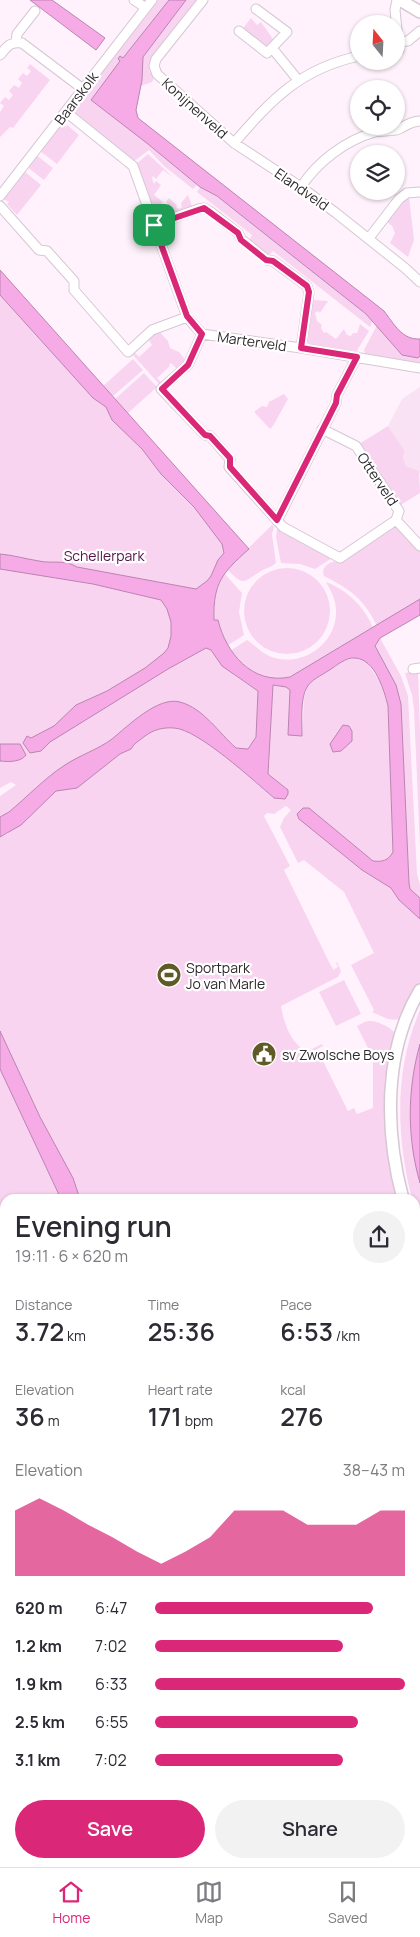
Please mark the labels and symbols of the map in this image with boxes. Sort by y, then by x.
north arrow [350,15,405,70]
street label: Baarskolk [50,67,103,128]
street label: Konijnenveld [158,73,232,143]
street label: Elandveld [271,163,333,215]
pin [133,204,175,246]
street label: Marterveld [216,327,288,355]
street label: Otterveld [353,449,403,509]
park label: Schellerpark [64,546,145,565]
place label: Sportpark Jo van Marle [186,958,265,993]
sports icon: Sportpark Jo van Marle [156,962,182,988]
public building icon: sv Zwolsche Boys [251,1041,277,1067]
place label: sv Zwolsche Boys [282,1045,394,1064]

